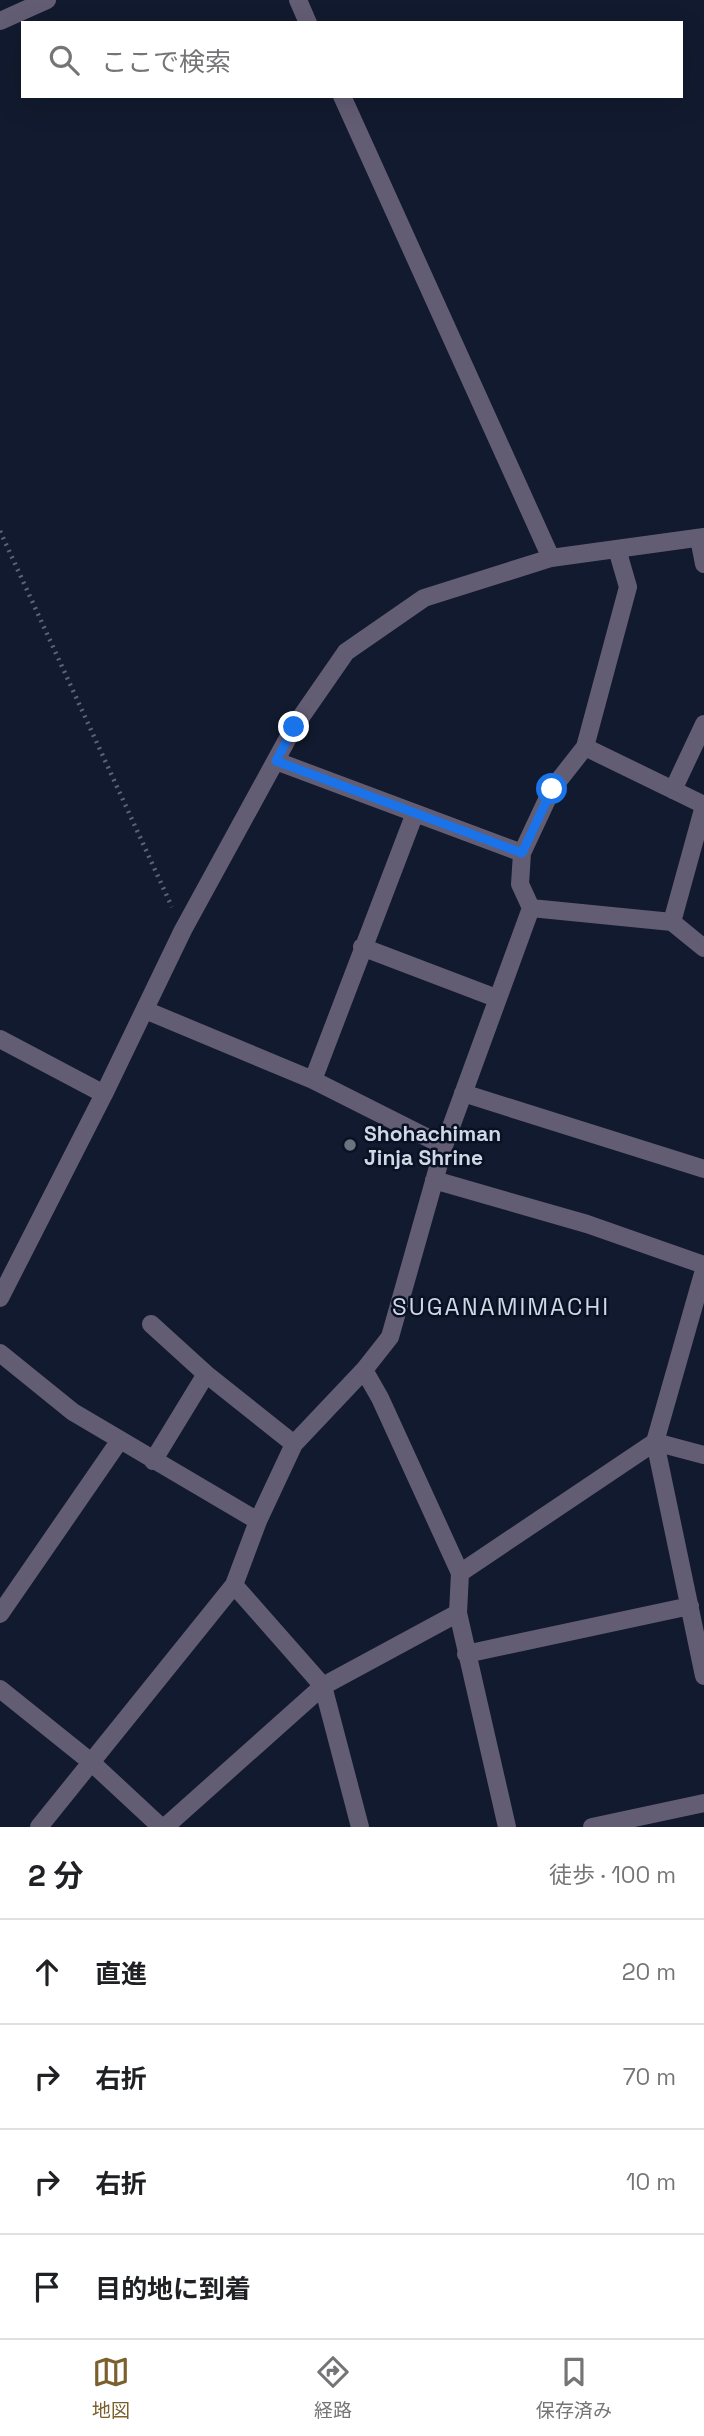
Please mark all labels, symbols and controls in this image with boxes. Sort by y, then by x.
search box [21,21,683,98]
icon: search [45,41,83,79]
text: ここで検索 [101,45,231,79]
route end [278,711,309,742]
route start [536,773,567,804]
place label: Shohachiman Jinja Shrine [364,1120,501,1171]
marker: Shohachiman Jinja Shrine [342,1137,358,1153]
district label: SUGANAMIMACHI [392,1291,610,1322]
text: 2 分 [28,1856,83,1895]
text: 徒歩 · 100 m [549,1860,676,1890]
icon: ahead [28,1953,66,1991]
text: 直進 [95,1957,147,1991]
text: 20 m [622,1957,676,1987]
icon: right [28,2058,66,2096]
text: 右折 [95,2062,147,2096]
text: 70 m [623,2062,676,2092]
icon: right [28,2163,66,2201]
text: 右折 [95,2167,147,2201]
text: 10 m [626,2167,676,2197]
icon: arrive [28,2268,66,2306]
text: 目的地に到着 [95,2272,251,2306]
tab: 地図 [92,2353,130,2423]
tab: 経路 [314,2353,352,2423]
tab: 保存済み [536,2353,612,2423]

